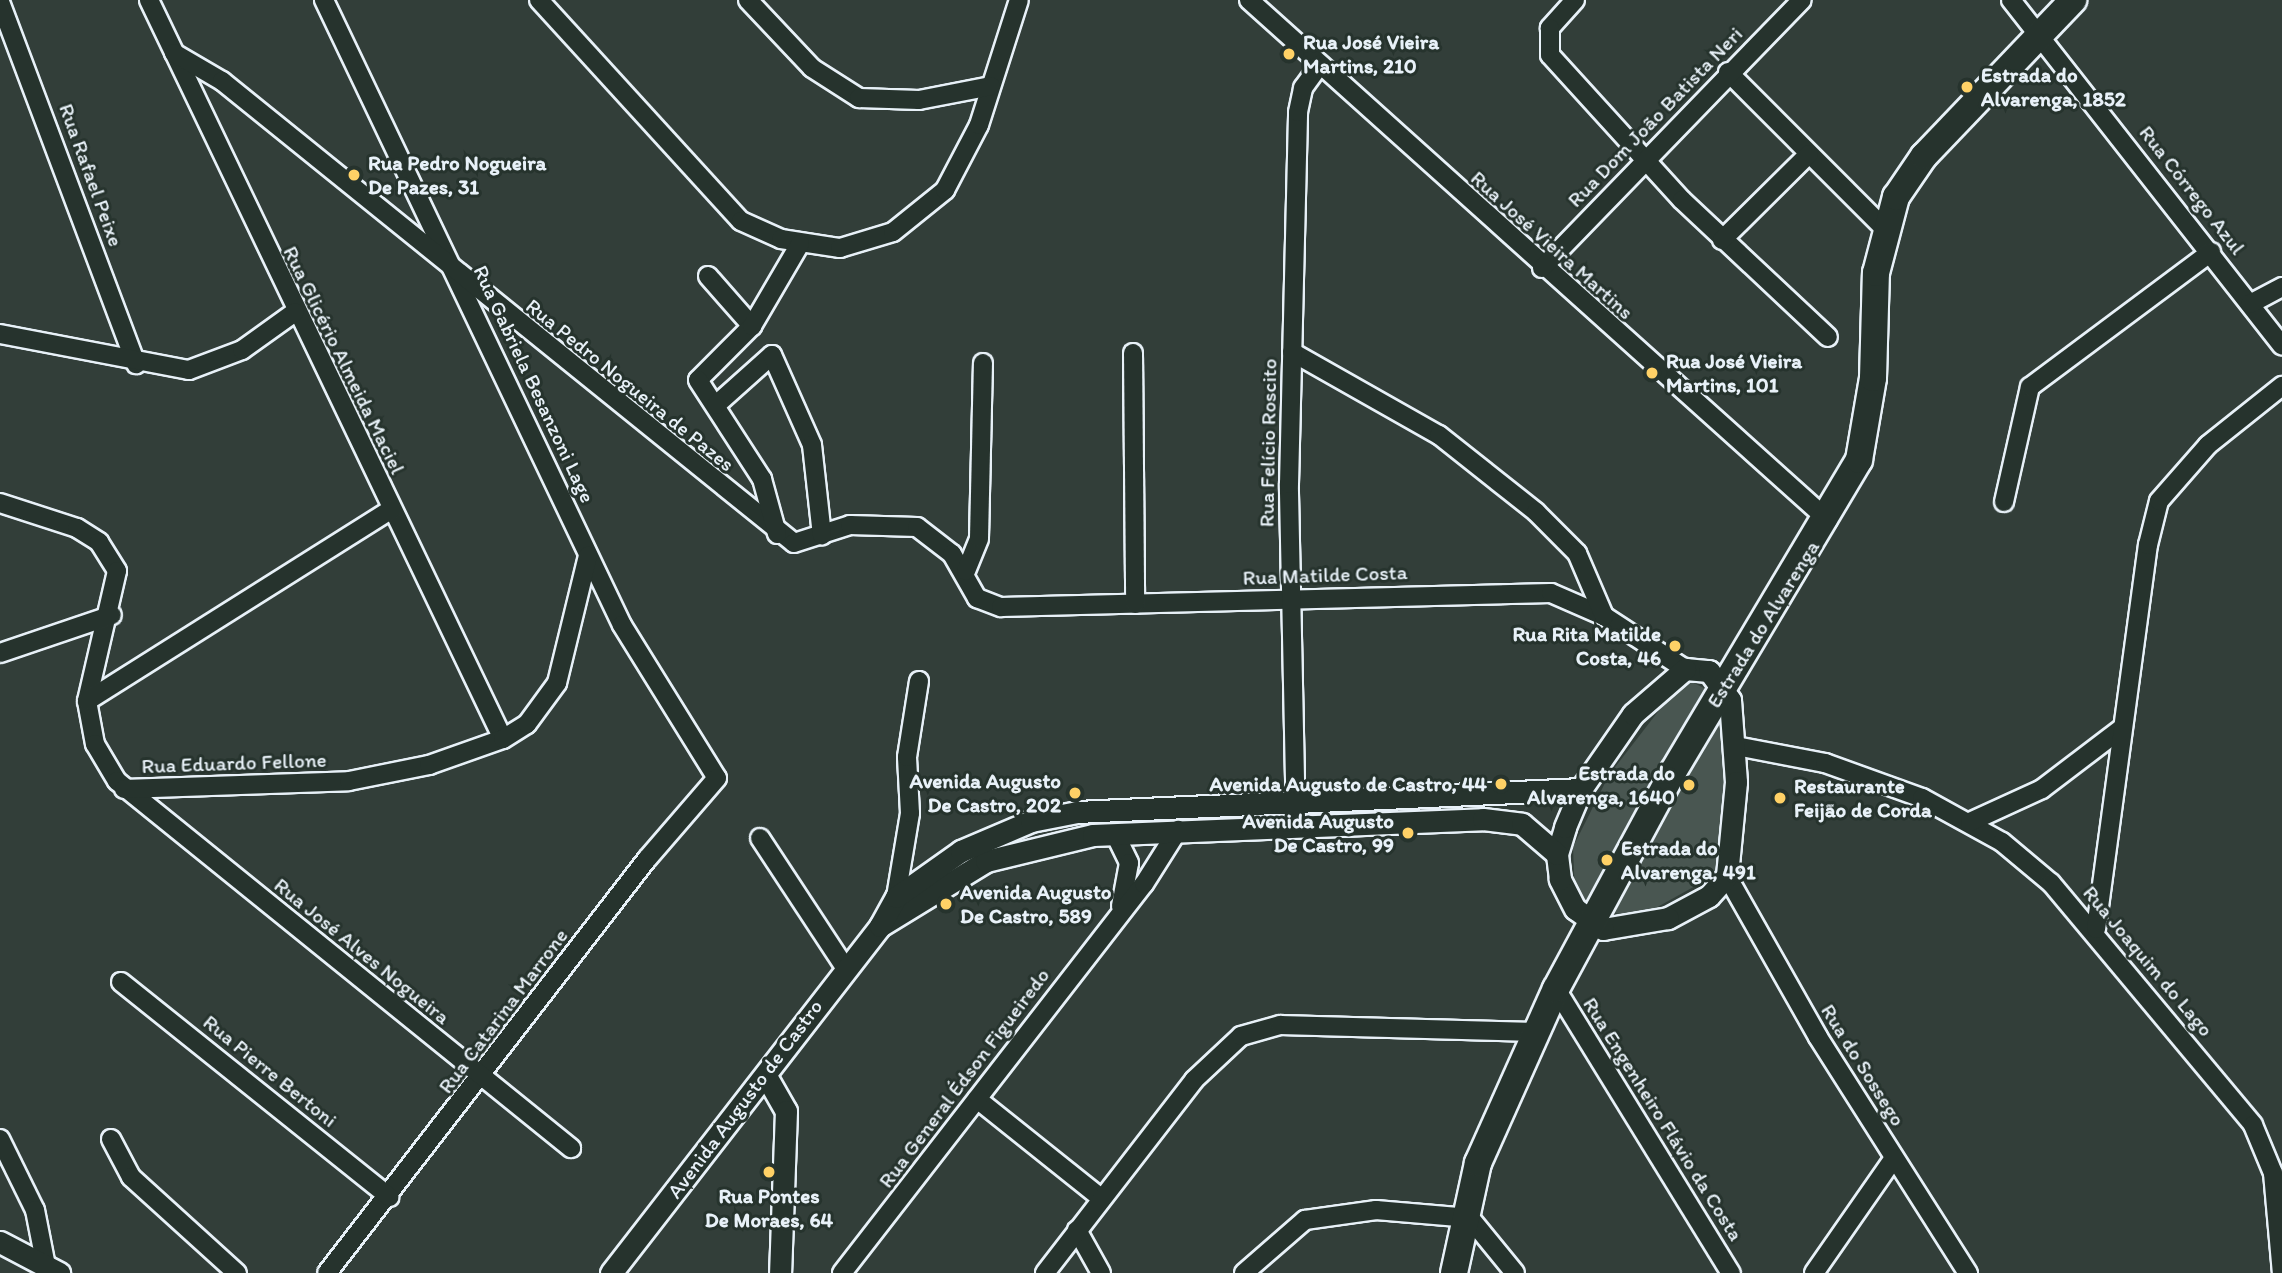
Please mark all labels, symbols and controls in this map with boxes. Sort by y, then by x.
street label: Rua Dom João Batista Neri [1562,21,1748,213]
place label: Rua José Vieira Martins, 210 [1303,29,1439,79]
marker: Rua José Vieira Martins, 210 [1281,46,1297,62]
place label: Estrada do Alvarenga, 1852 [1981,62,2126,112]
marker: Estrada do Alvarenga, 1852 [1959,79,1975,95]
street label: Rua Rafael Peixe [54,101,128,249]
street label: Rua Córrego Azul [2134,120,2250,260]
place label: Rua Pedro Nogueira De Pazes, 31 [368,150,545,200]
street label: Rua José Vieira Martins [1465,165,1639,325]
marker: Rua Pedro Nogueira De Pazes, 31 [346,167,362,183]
street label: Rua Glicério Almeida Maciel [278,242,410,478]
street label: Rua Gabriela Besanzoni Lage [468,261,600,507]
street label: Rua Pedro Nogueira de Pazes [521,294,739,476]
place label: Rua José Vieira Martins, 101 [1666,348,1802,398]
street label: Rua Felício Roscito [1254,359,1282,527]
marker: Rua José Vieira Martins, 101 [1644,365,1660,381]
street label: Estrada do Alvarenga [1701,535,1825,713]
street label: Rua Matilde Costa [1243,560,1407,590]
place label: Rua Rita Matilde Costa, 46 [1513,621,1661,671]
marker: Rua Rita Matilde Costa, 46 [1667,638,1683,654]
street label: Rua Eduardo Fellone [142,747,326,779]
place label: Estrada do Alvarenga, 1640 [1527,760,1675,810]
place label: Avenida Augusto De Castro, 202 [909,768,1061,818]
place label: Avenida Augusto de Castro, 44 [1209,771,1487,797]
place label: Restaurante Feijão de Corda [1794,773,1931,823]
marker: Avenida Augusto de Castro, 44 [1493,776,1509,792]
marker: Estrada do Alvarenga, 1640 [1681,777,1697,793]
marker: Avenida Augusto De Castro, 202 [1067,785,1083,801]
marker: Restaurante Feijão de Corda [1772,790,1788,806]
place label: Avenida Augusto De Castro, 99 [1242,808,1394,858]
marker: Avenida Augusto De Castro, 99 [1400,825,1416,841]
place label: Estrada do Alvarenga, 491 [1621,835,1756,885]
marker: Estrada do Alvarenga, 491 [1599,852,1615,868]
street label: Rua José Alves Nogueira [269,873,455,1029]
place label: Avenida Augusto De Castro, 589 [960,879,1112,929]
street label: Rua Joaquim do Lago [2077,880,2219,1042]
marker: Avenida Augusto De Castro, 589 [938,896,954,912]
street label: Rua Catarina Marrone [433,924,573,1098]
street label: Rua General Édson Figueiredo [873,963,1055,1193]
street label: Rua Engenheiro Flávio da Costa [1577,993,1749,1245]
street label: Avenida Augusto de Castro [662,994,828,1204]
street label: Rua do Sossego [1815,999,1911,1131]
street label: Rua Pierre Bertoni [198,1009,342,1133]
marker: Rua Pontes De Moraes, 64 [761,1164,777,1180]
place label: Rua Pontes De Moraes, 64 [705,1183,833,1233]

